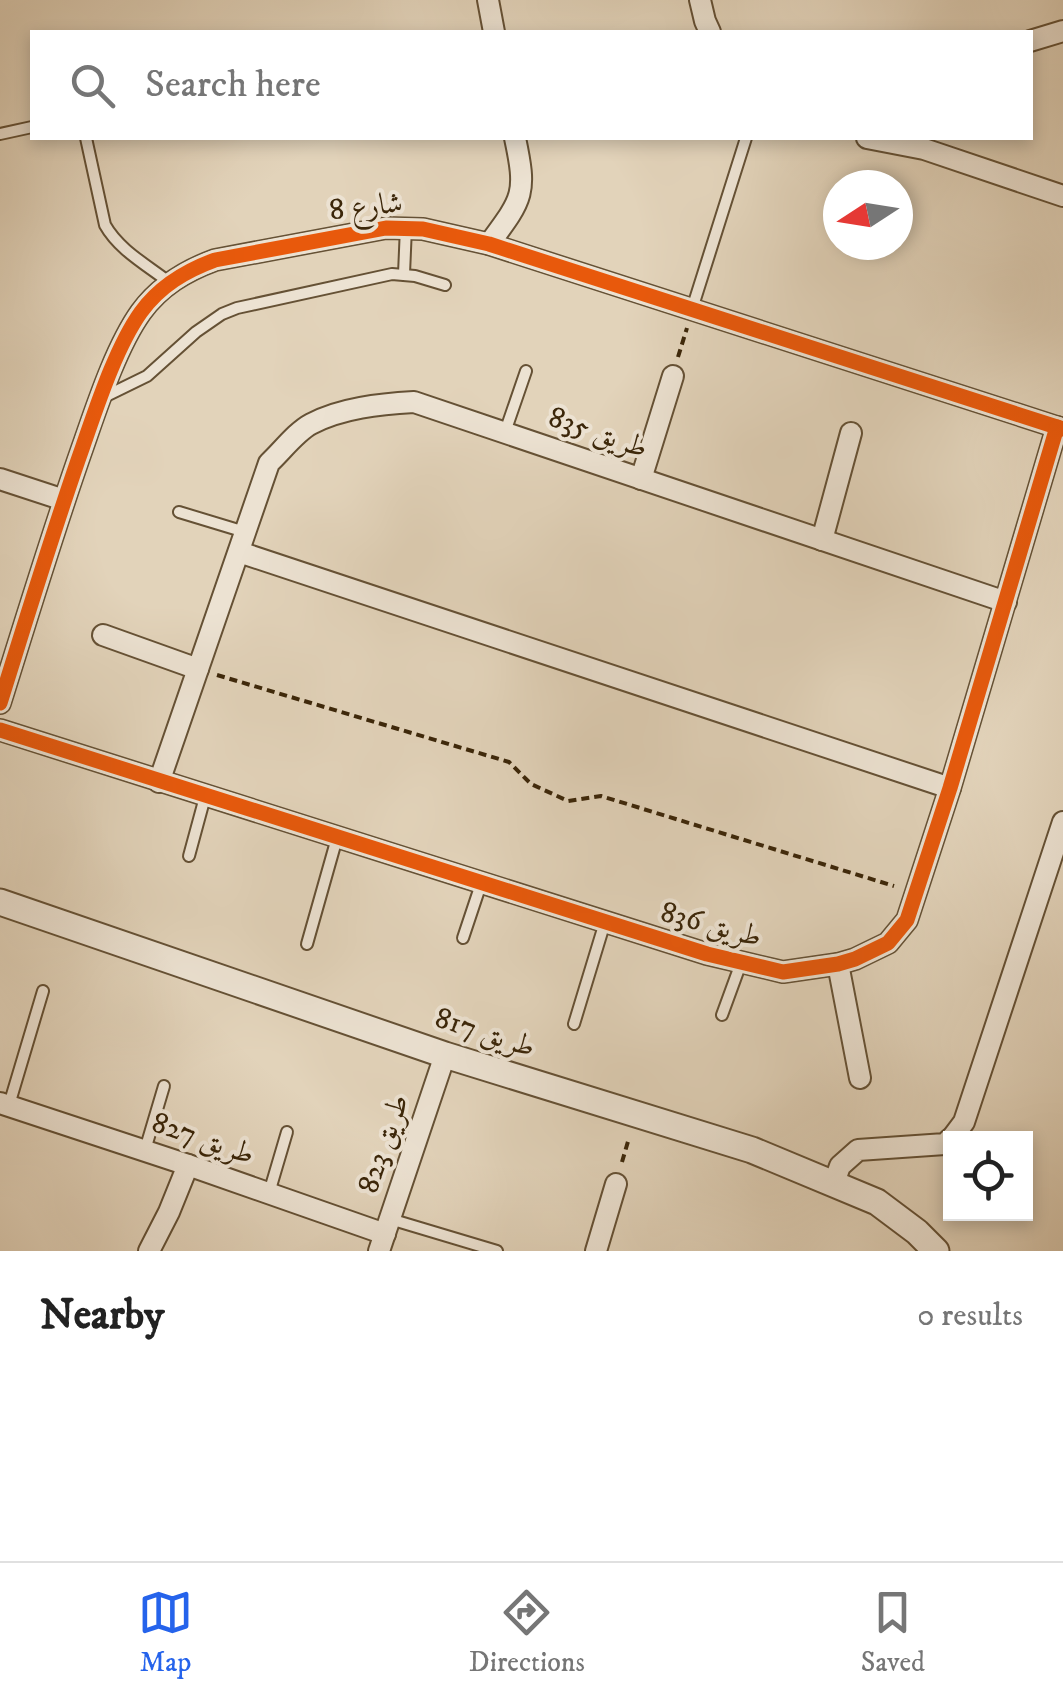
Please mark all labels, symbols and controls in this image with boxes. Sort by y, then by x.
search box [30,30,1033,140]
icon: search [65,58,120,113]
text: Search here [145,61,321,109]
north arrow [823,170,913,260]
street label: شارع 8 [328,185,405,234]
street label: طريق 835 [544,399,652,467]
street label: طريق 836 [656,894,766,956]
street label: طريق 817 [430,999,540,1067]
street label: طريق 823 [350,1090,418,1198]
street label: طريق 827 [147,1104,259,1174]
map controls [943,1131,1033,1221]
button: locate [943,1131,1033,1221]
text: Nearby [40,1290,164,1342]
text: 0 results [917,1296,1023,1336]
tab: Map [138,1585,193,1680]
tab: Directions [469,1585,585,1680]
tab: Saved [861,1585,925,1680]

